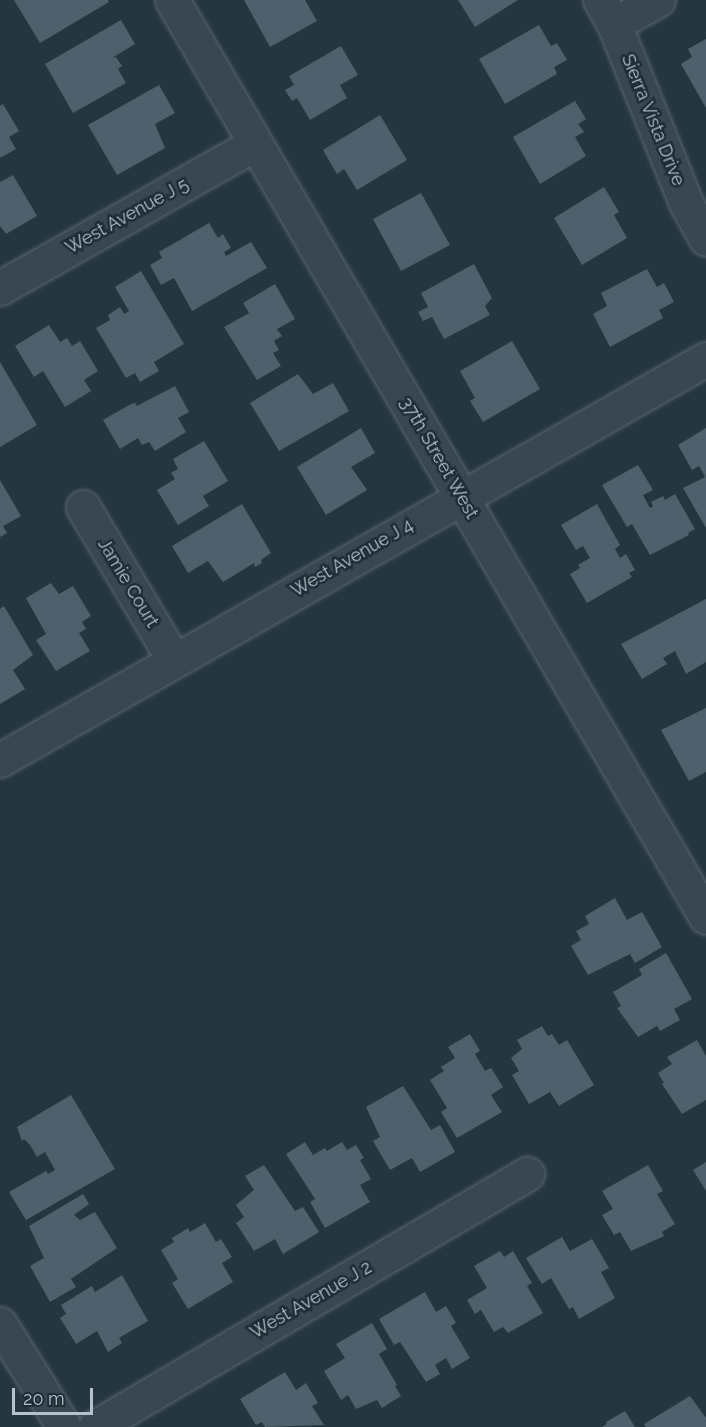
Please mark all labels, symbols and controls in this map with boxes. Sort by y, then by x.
street label: Sierra Vista Drive [617,51,689,189]
street label: West Avenue J 5 [61,173,193,259]
street label: 37th Street West [395,393,483,523]
street label: West Avenue J 4 [287,514,417,602]
street label: Jamie Court [93,535,163,631]
street label: West Avenue J 2 [246,1256,376,1344]
scale bar [15,1376,96,1414]
text: 20 m [23,1388,65,1409]

